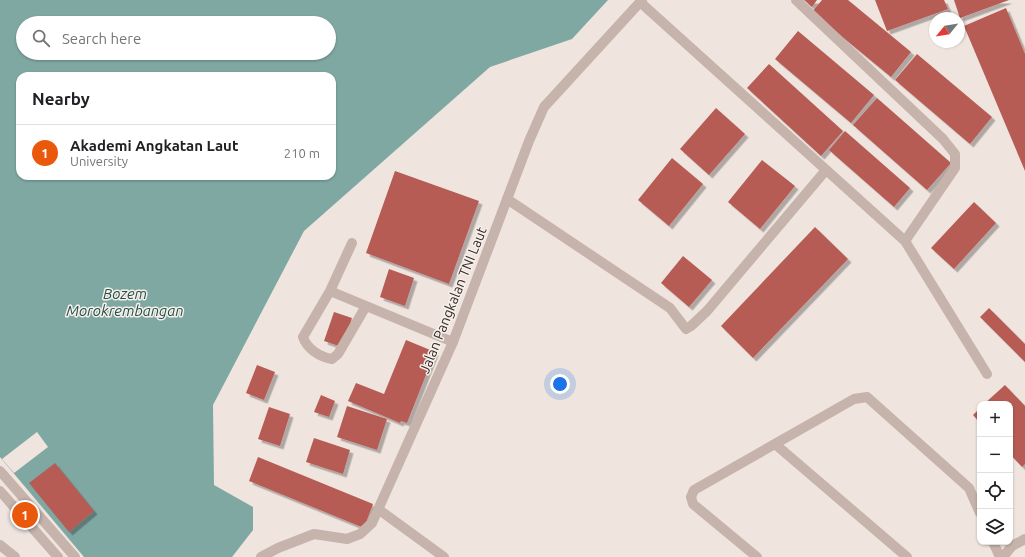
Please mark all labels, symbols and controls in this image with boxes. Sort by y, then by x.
north arrow [929,12,965,48]
search box [16,16,336,60]
icon: search [30,27,52,49]
text: Search here [62,30,141,47]
text: Nearby [32,89,90,108]
text: Akademi Angkatan Laut [70,137,238,154]
text: 1 [41,146,49,160]
text: 210 m [284,146,320,160]
text: University [70,154,128,168]
street label: Jalan Pangkalan TNI Laut [416,224,490,376]
water label: Bozem Morokrembangan [66,285,184,319]
your location [550,374,570,394]
map controls [977,401,1013,545]
button: + [977,401,1013,437]
button: − [977,437,1013,473]
button: locate [977,473,1013,509]
pin: 1 [12,500,38,530]
button: layers [977,509,1013,545]

